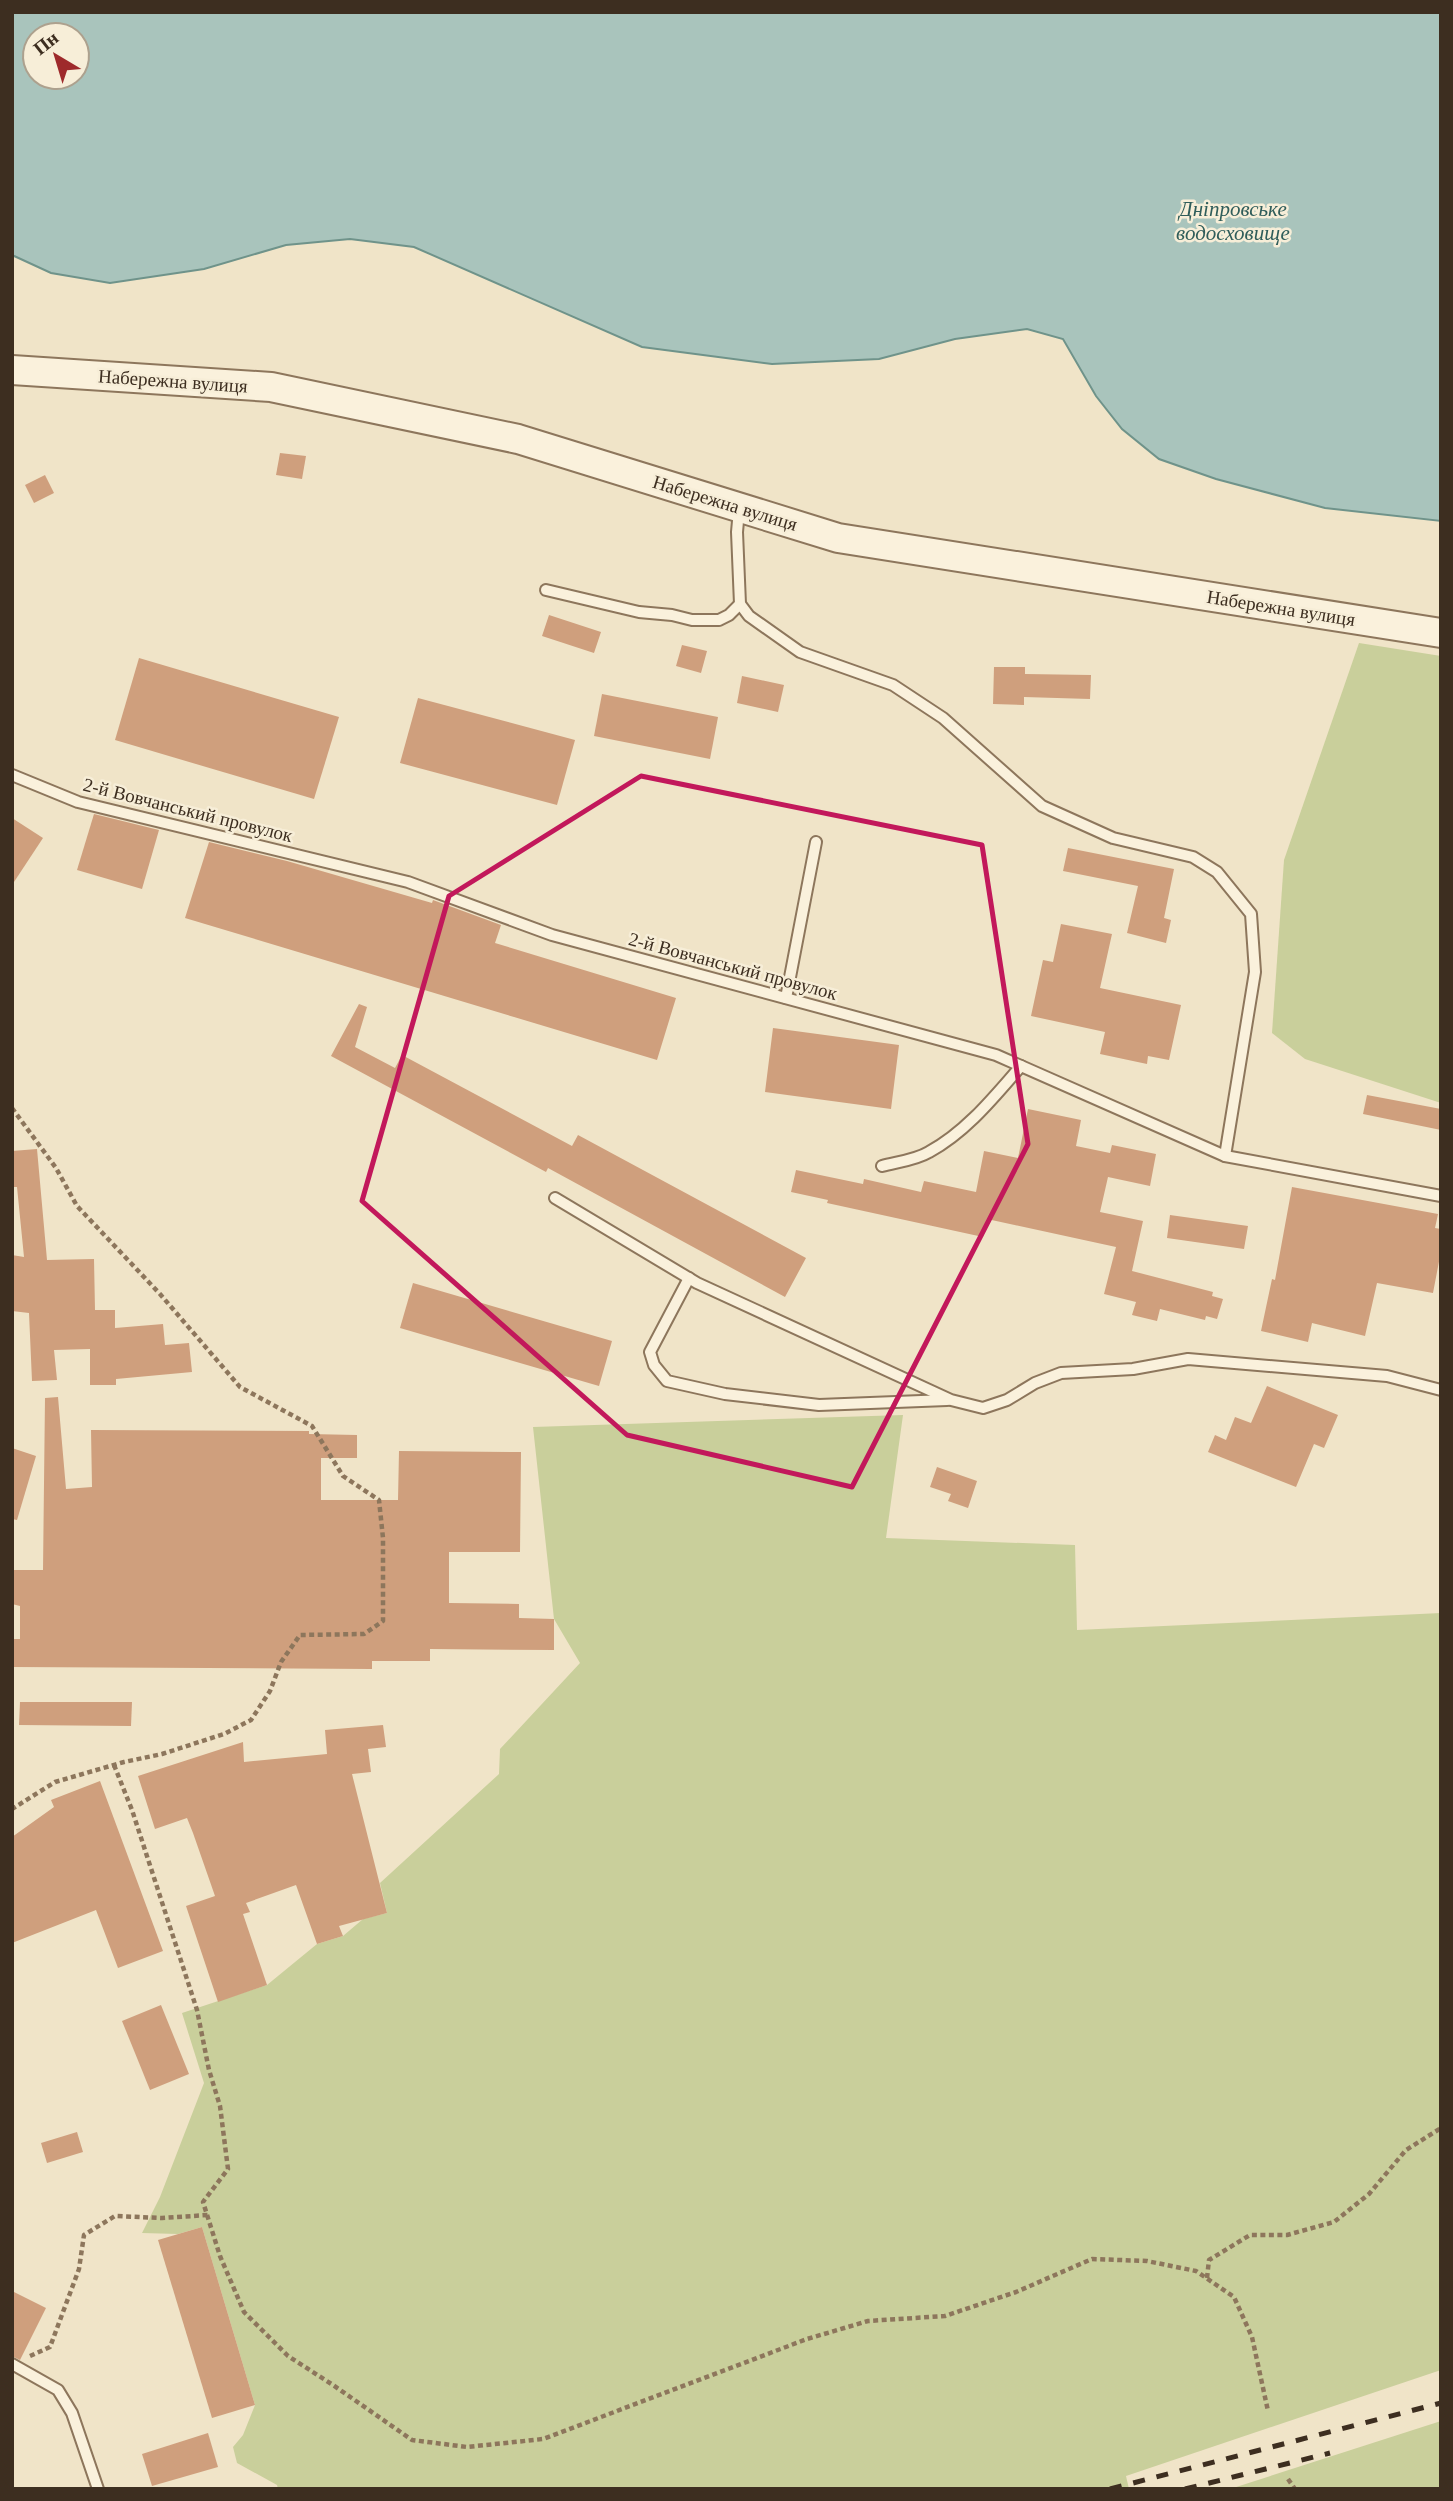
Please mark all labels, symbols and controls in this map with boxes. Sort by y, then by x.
north arrow [21,21,91,91]
text: Пн [29,27,62,59]
water label: Дніпровське водосховище [1176,197,1290,245]
street label: Набережна вулиця [97,365,249,397]
street label: Набережна вулиця [650,471,800,535]
street label: Набережна вулиця [1205,586,1357,630]
street label: 2-й Вовчанський провулок [81,774,296,846]
street label: 2-й Вовчанський провулок [626,928,840,1004]

